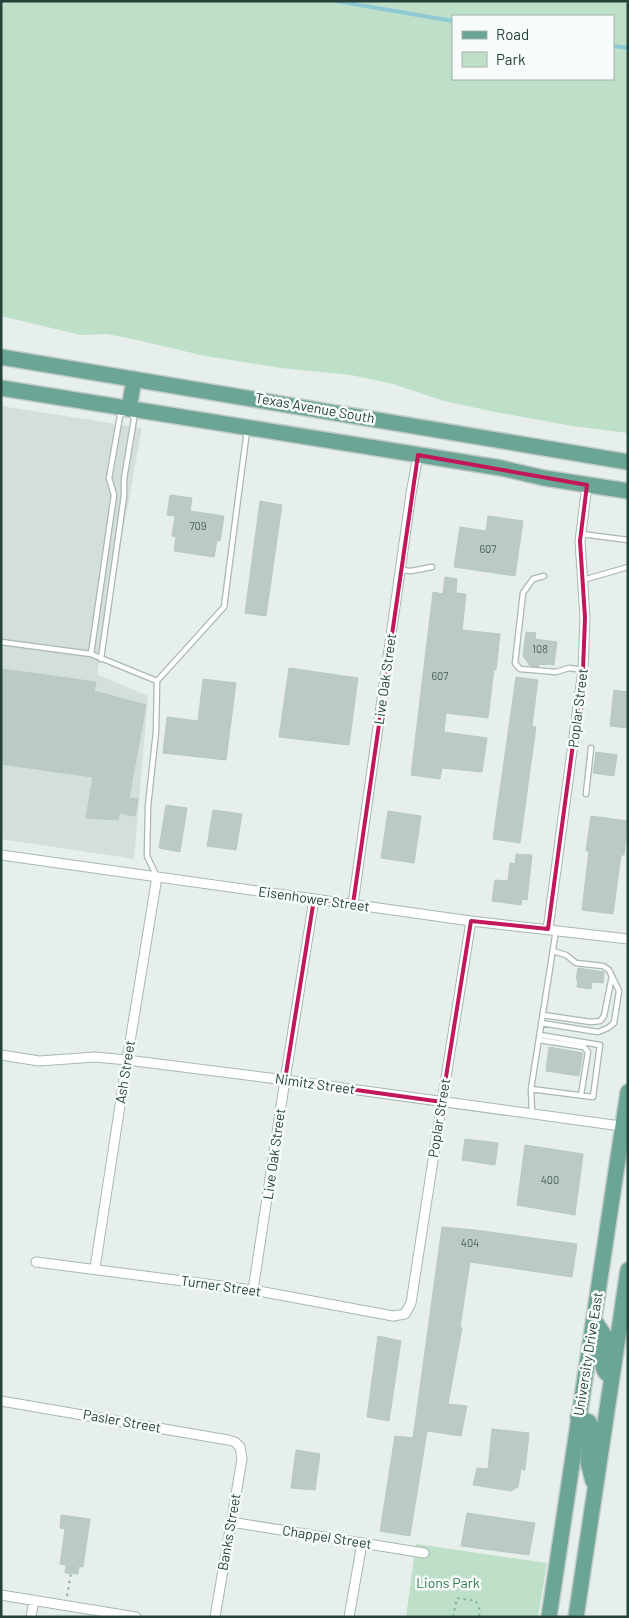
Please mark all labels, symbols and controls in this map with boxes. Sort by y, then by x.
legend [452,15,614,80]
text: Road [496,25,529,43]
text: Park [496,50,526,68]
street label: Texas Avenue South [254,389,376,426]
house number: 709 [189,519,207,532]
house number: 607 [479,542,497,555]
street label: Live Oak Street [370,632,399,726]
house number: 108 [532,642,548,655]
street label: Poplar Street [564,667,591,749]
house number: 607 [431,669,449,682]
street label: Eisenhower Street [257,882,371,915]
street label: Ash Street [111,1039,138,1105]
street label: Nimitz Street [274,1069,356,1098]
street label: Poplar Street [424,1077,453,1159]
street label: Live Oak Street [259,1107,288,1201]
house number: 400 [541,1173,559,1186]
house number: 404 [461,1236,479,1249]
street label: Turner Street [180,1271,262,1300]
street label: University Drive East [569,1291,606,1417]
street label: Pasler Street [82,1405,162,1436]
street label: Banks Street [213,1492,244,1572]
street label: Chappel Street [281,1521,373,1552]
park label: Lions Park [416,1574,480,1591]

